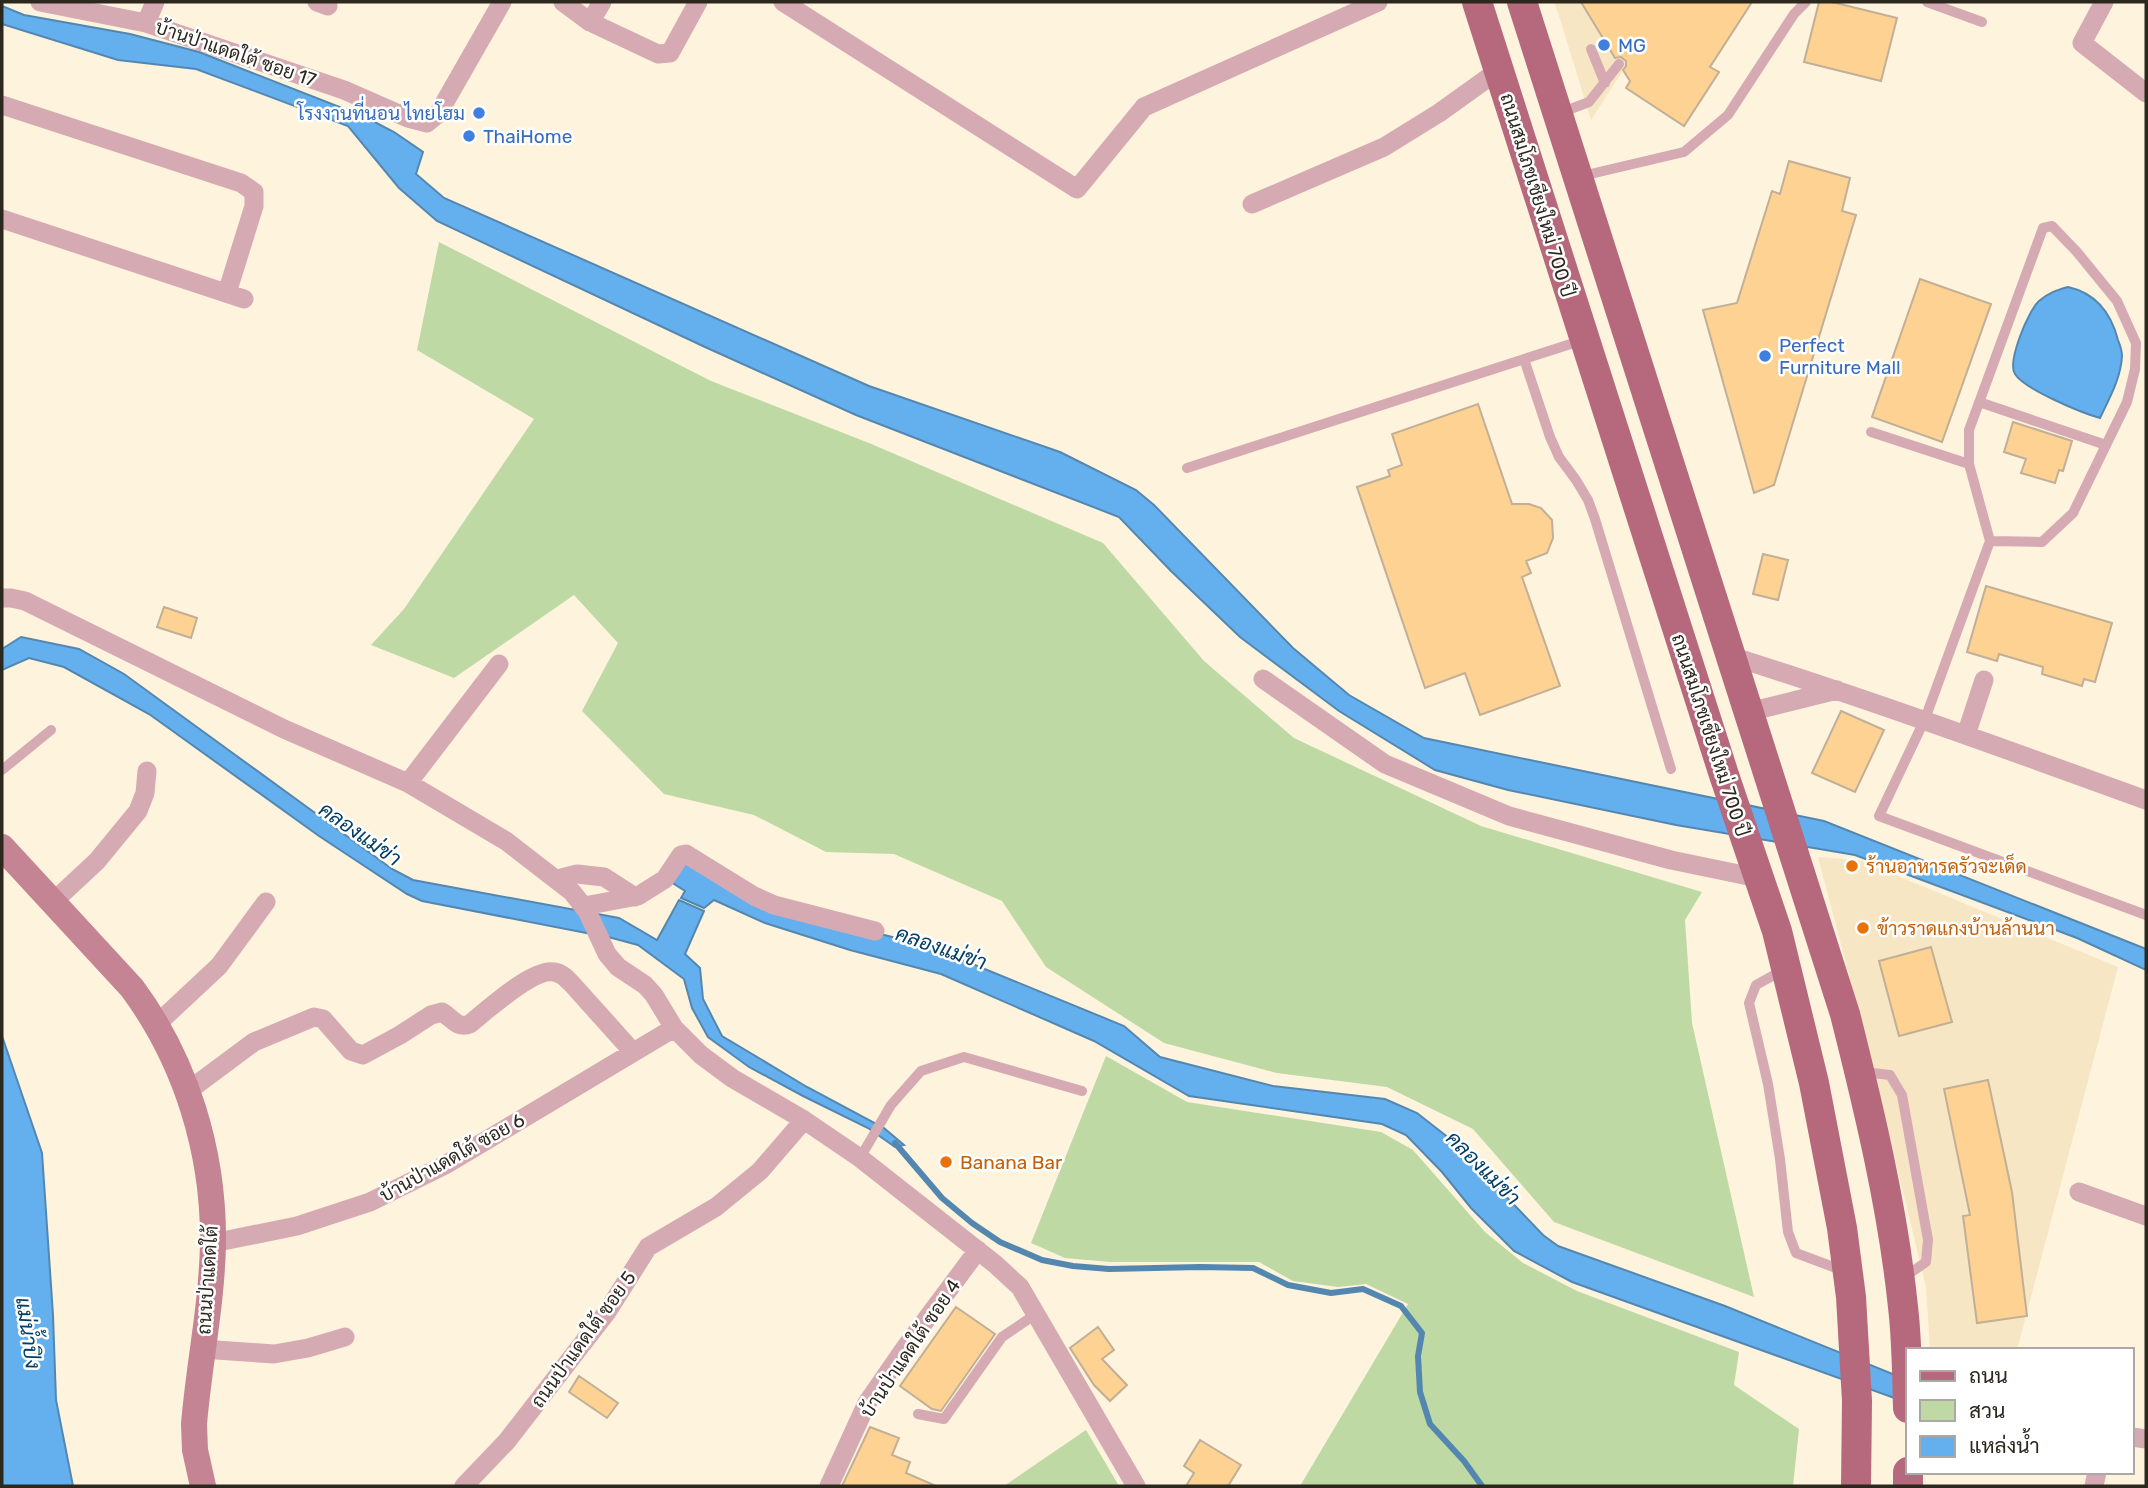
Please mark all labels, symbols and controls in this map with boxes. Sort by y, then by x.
street label: บ้านป่าแดดใต้ ซอย 17 [152,14,320,92]
place label: MG [1618,34,1646,57]
marker: MG [1596,37,1612,53]
street label: ถนนสมโภชเชียงใหม่ 700 ปี [1496,90,1580,300]
place label: โรงงานที่นอน ไทยโฮม [296,96,465,125]
marker: โรงงานที่นอน ไทยโฮม [471,105,487,121]
place label: ThaiHome [483,125,572,148]
marker: ThaiHome [461,128,477,144]
place label: Perfect Furniture Mall [1779,334,1901,379]
marker: Perfect Furniture Mall [1757,348,1773,364]
street label: ถนนสมโภชเชียงใหม่ 700 ปี [1667,631,1755,839]
water label: คลองแม่ข่า [314,796,406,871]
place label: ร้านอาหารครัวจะเด็ด [1866,853,2027,878]
marker: ร้านอาหารครัวจะเด็ด [1844,858,1860,874]
place label: ข้าวราดแกงบ้านล้านนา [1877,917,2055,940]
water label: คลองแม่ข่า [892,920,990,975]
marker: ข้าวราดแกงบ้านล้านนา [1855,920,1871,936]
street label: บ้านป่าแดดใต้ ซอย 6 [375,1107,529,1207]
water label: คลองแม่ข่า [1441,1125,1526,1210]
place label: Banana Bar [960,1151,1063,1174]
marker: Banana Bar [938,1154,954,1170]
street label: ถนนป่าแดดใต้ [191,1224,223,1335]
street label: ถนนป่าแดดใต้ ซอย 5 [525,1266,641,1412]
street label: บ้านป่าแดดใต้ ซอย 4 [855,1274,965,1422]
water label: แม่น้ำปิง [11,1295,51,1370]
legend [1906,1348,2134,1474]
text: ถนน [1969,1363,2008,1388]
text: สวน [1969,1398,2005,1423]
text: แหล่งน้ำ [1969,1428,2040,1458]

